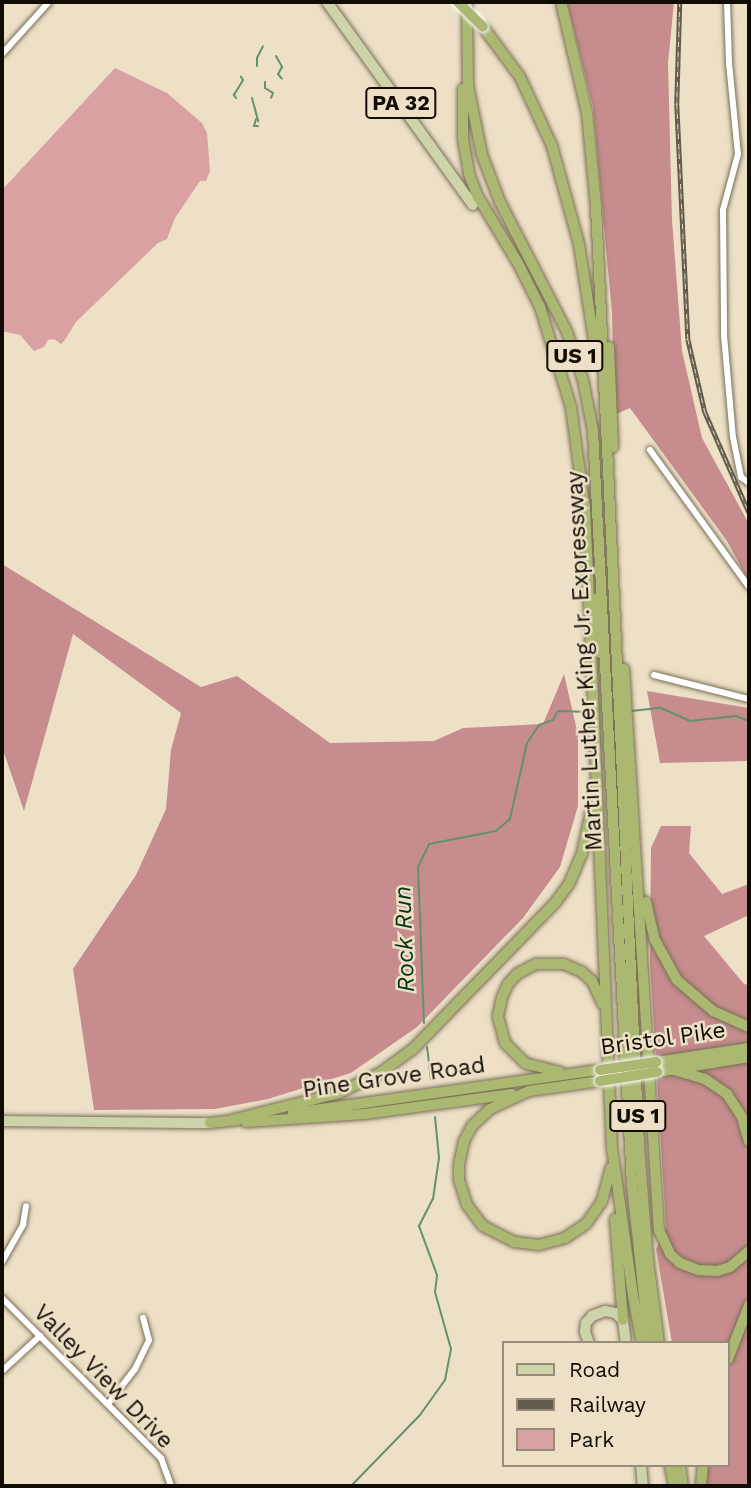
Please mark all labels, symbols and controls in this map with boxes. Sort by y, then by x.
road number: PA 32 [364,86,438,120]
road number: US 1 [545,338,605,374]
street label: Martin Luther King Jr. Expressway [561,470,609,852]
water label: Rock Run [389,885,421,993]
street label: Bristol Pike [598,1016,728,1062]
street label: Pine Grove Road [301,1052,487,1104]
road number: US 1 [608,1098,668,1134]
street label: Valley View Drive [27,1299,179,1455]
legend [503,1341,730,1467]
text: Road [569,1357,620,1382]
text: Railway [569,1392,646,1417]
text: Park [569,1427,614,1452]

